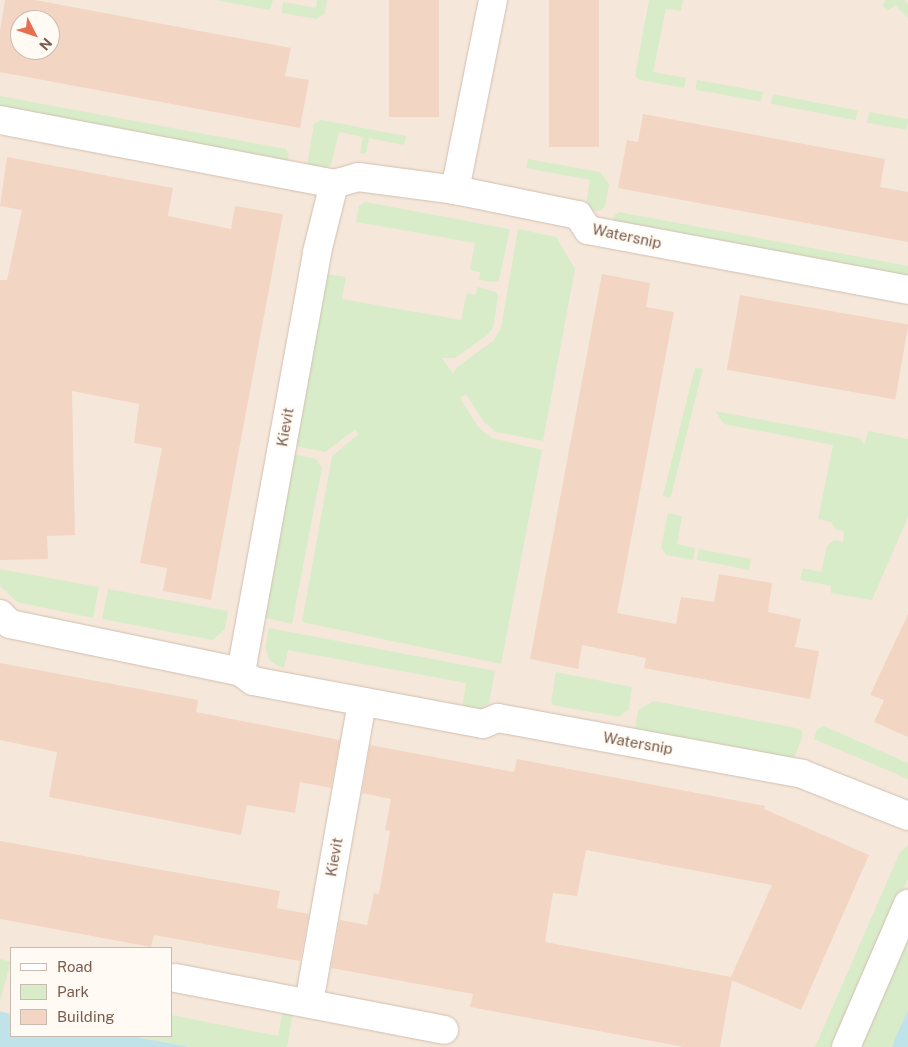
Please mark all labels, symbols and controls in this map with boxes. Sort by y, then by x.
north arrow [10,10,60,60]
text: N [36,35,55,54]
street label: Watersnip [591,220,663,252]
street label: Kievit [273,406,297,448]
street label: Watersnip [602,728,674,758]
street label: Kievit [322,836,346,878]
legend [10,947,172,1037]
text: Road [57,958,93,975]
text: Park [57,983,89,1000]
text: Building [57,1008,115,1025]

